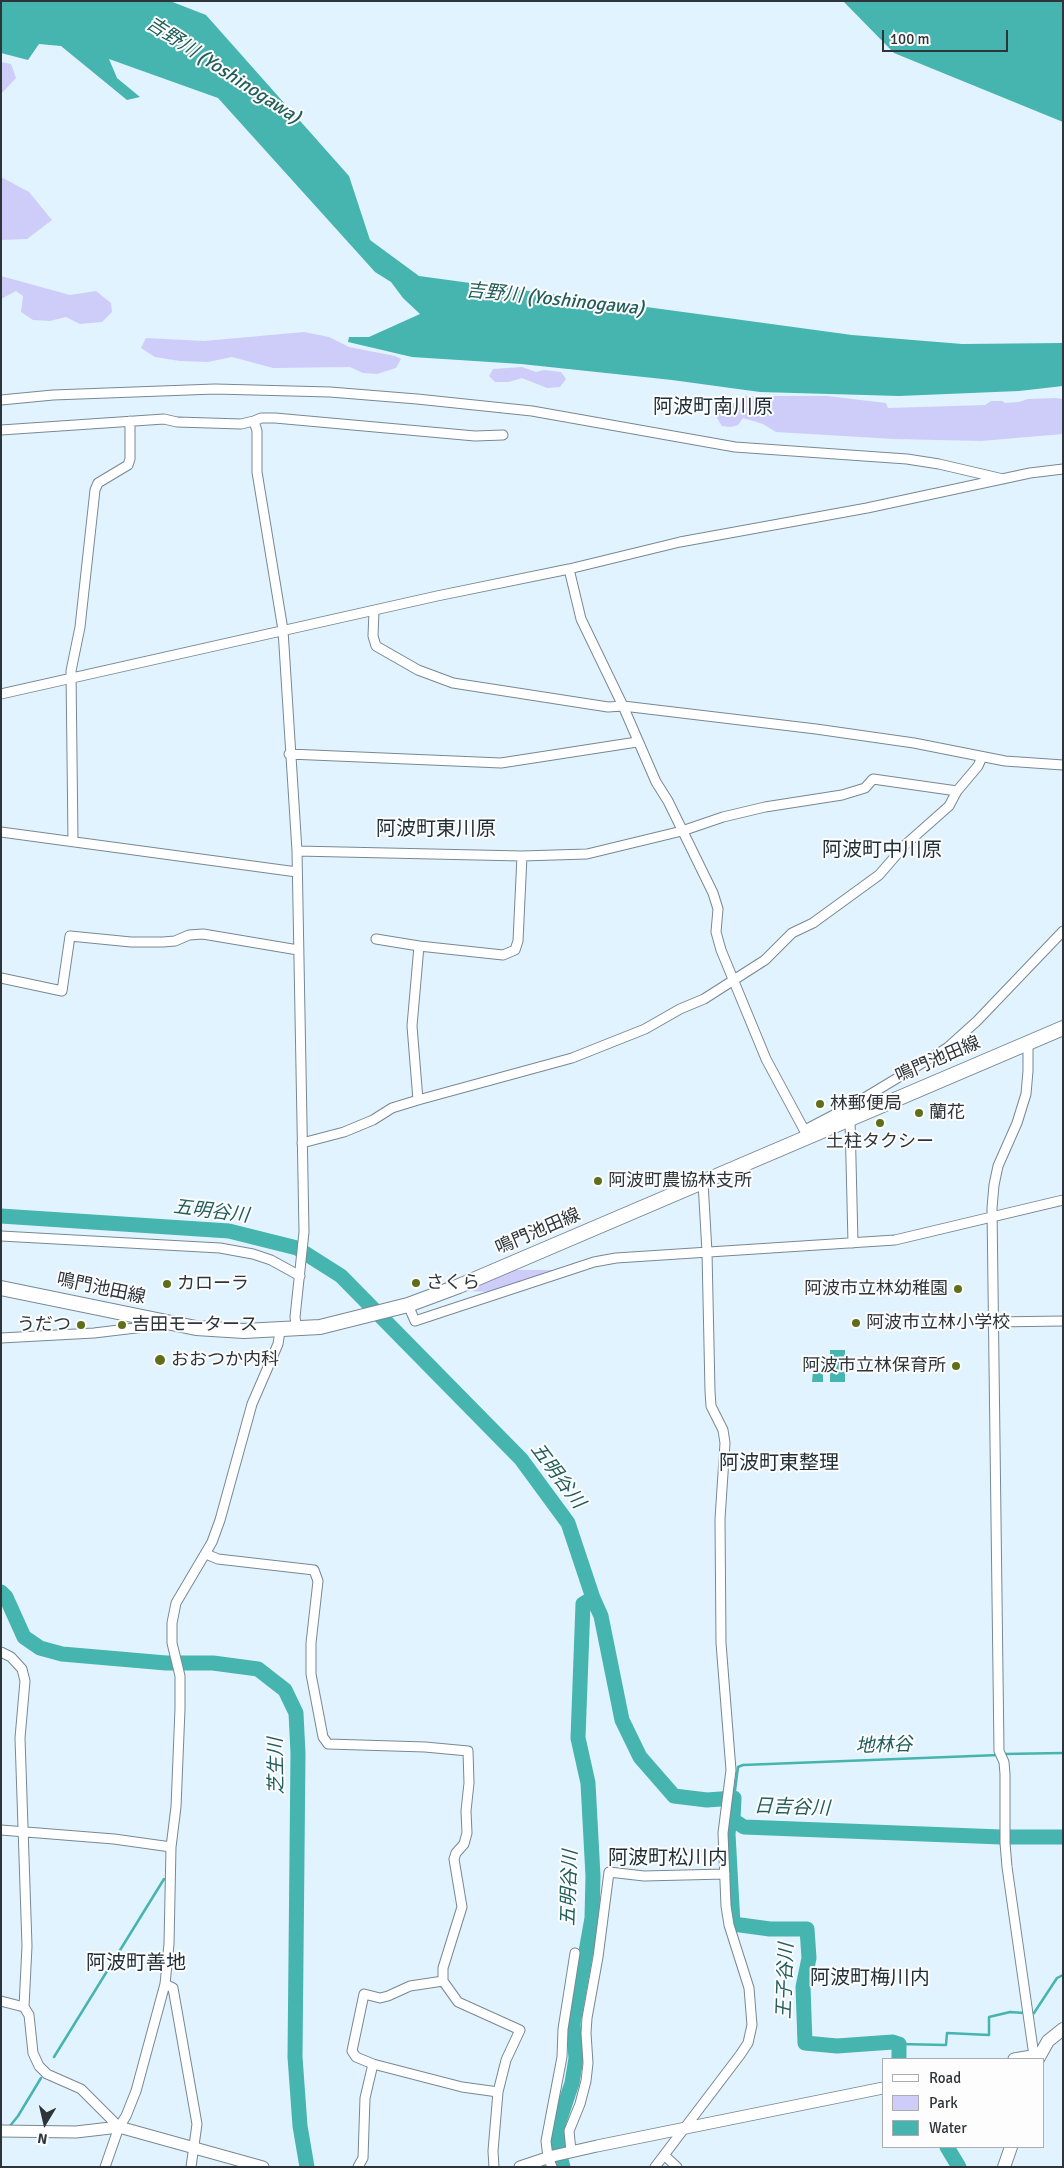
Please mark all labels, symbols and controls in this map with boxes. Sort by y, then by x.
water label: 吉野川 (Yoshinogawa) [142,13,304,129]
scale bar [884,20,1010,52]
text: 100 m [890,30,930,48]
water label: 吉野川 (Yoshinogawa) [465,279,645,321]
district label: 阿波町南川原 [653,396,773,420]
district label: 阿波町東川原 [376,818,496,842]
district label: 阿波町中川原 [822,839,942,863]
street label: 鳴門池田線 [892,1032,984,1088]
place label: 林郵便局 [830,1093,902,1115]
marker: 林郵便局 [814,1098,826,1110]
place label: 蘭花 [929,1102,965,1124]
marker: 蘭花 [913,1107,925,1119]
marker: 土柱タクシー [874,1117,886,1129]
place label: 土柱タクシー [826,1131,934,1153]
place label: 阿波町農協林支所 [608,1170,752,1192]
marker: 阿波町農協林支所 [592,1175,604,1187]
water label: 五明谷川 [172,1196,250,1228]
street label: 鳴門池田線 [492,1204,584,1260]
street label: 鳴門池田線 [55,1269,147,1309]
place label: さくら [426,1272,480,1294]
place label: カローラ [177,1273,249,1295]
marker: さくら [410,1277,422,1289]
marker: カローラ [161,1278,173,1290]
place label: 阿波市立林幼稚園 [804,1278,948,1300]
marker: 阿波市立林幼稚園 [952,1283,964,1295]
place label: 阿波市立林小学校 [866,1312,1010,1334]
place label: うだつ [17,1314,71,1336]
place label: 吉田モータース [132,1314,258,1336]
marker: 阿波市立林小学校 [850,1317,862,1329]
marker: うだつ [75,1319,87,1331]
marker: 吉田モータース [116,1319,128,1331]
place label: おおつか内科 [171,1349,279,1371]
marker: おおつか内科 [153,1353,167,1367]
place label: 阿波市立林保育所 [802,1355,946,1377]
marker: 阿波市立林保育所 [950,1360,962,1372]
water label: 五明谷川 [525,1439,589,1513]
district label: 阿波町東整理 [719,1452,839,1476]
water label: 地林谷 [855,1734,913,1758]
water label: 芝生川 [265,1737,289,1795]
water label: 日吉谷川 [754,1795,830,1821]
district label: 阿波町松川内 [608,1847,728,1871]
water label: 五明谷川 [557,1850,583,1926]
water label: 王子谷川 [773,1943,799,2019]
district label: 阿波町善地 [86,1952,186,1976]
district label: 阿波町梅川内 [810,1967,930,1991]
legend [882,2058,1044,2148]
text: Road [929,2069,961,2087]
text: Park [929,2094,958,2112]
north arrow [20,2098,70,2148]
text: Water [929,2119,967,2137]
text: N [36,2129,49,2147]

